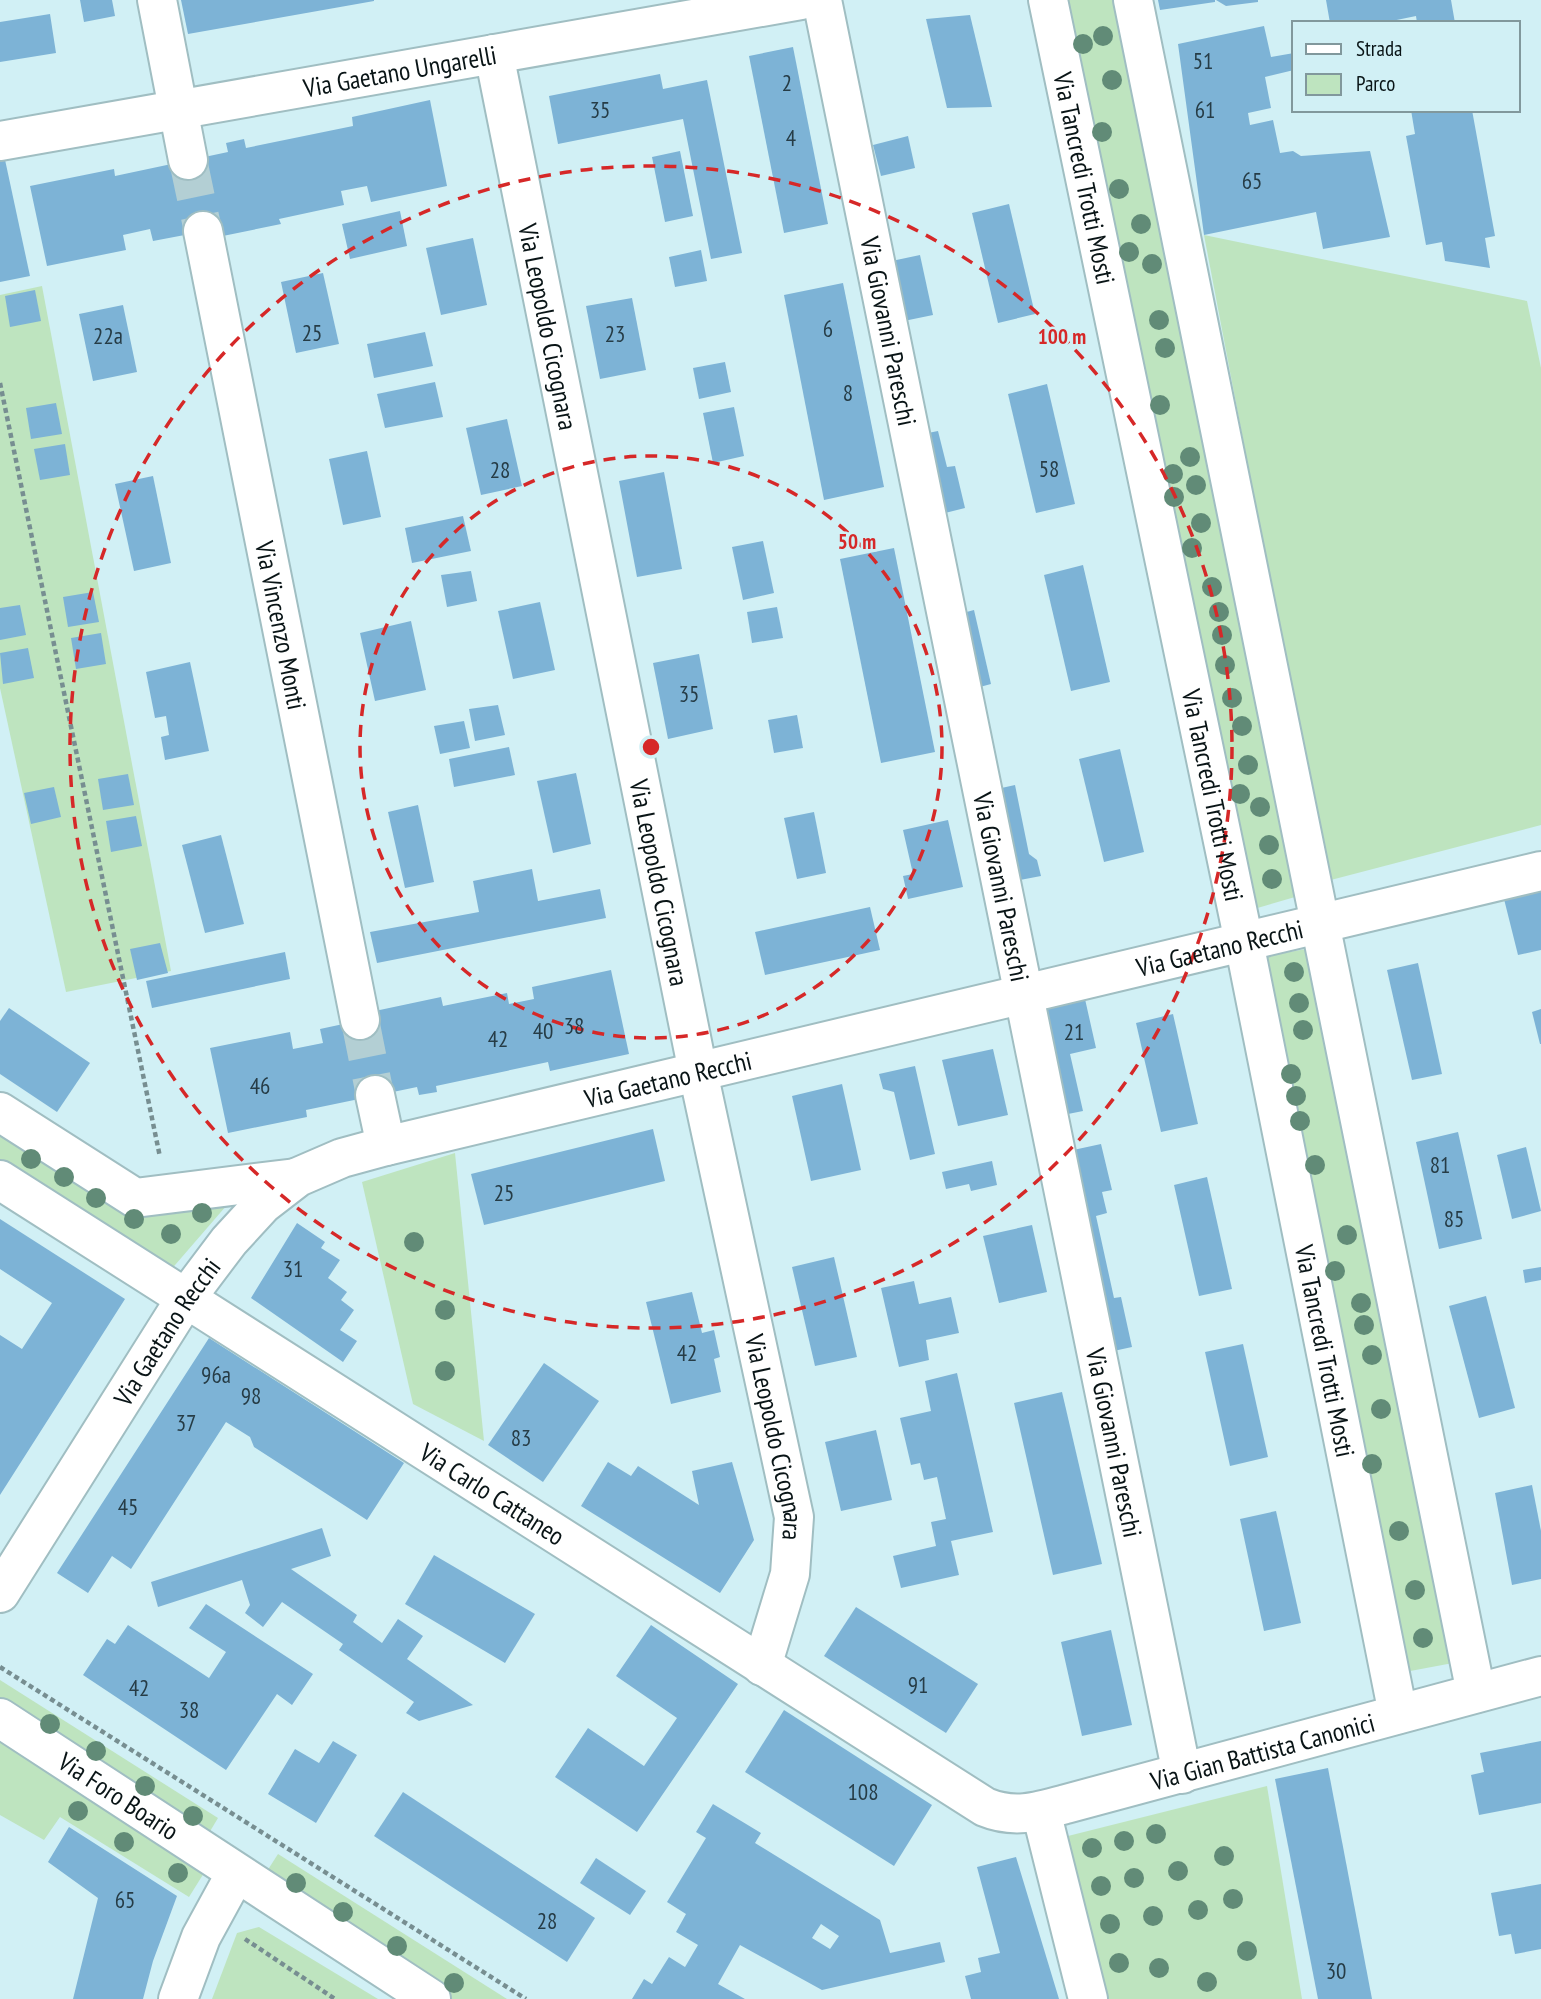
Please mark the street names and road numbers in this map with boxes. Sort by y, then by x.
street label: Via Gaetano Ungarelli [300,37,499,104]
street label: Via Tancredi Trotti Mosti [1047,68,1123,287]
street label: Via Leopoldo Cicognara [512,219,585,433]
street label: Via Giovanni Pareschi [854,233,924,429]
street label: Via Vincenzo Monti [248,537,314,712]
street label: Via Tancredi Trotti Mosti [1175,685,1252,904]
street label: Via Leopoldo Cicognara [623,775,697,989]
street label: Via Giovanni Pareschi [967,789,1037,984]
street label: Via Gaetano Recchi [1132,912,1306,984]
street label: Via Gaetano Recchi [580,1043,755,1115]
street label: Via Tancredi Trotti Mosti [1288,1241,1363,1460]
street label: Via Gaetano Recchi [105,1251,227,1413]
street label: Via Leopoldo Cicognara [738,1330,811,1542]
street label: Via Giovanni Pareschi [1079,1344,1150,1540]
street label: Via Carlo Cattaneo [413,1435,571,1552]
street label: Via Gian Battista Canonici [1146,1705,1378,1797]
street label: Via Foro Boario [52,1744,186,1847]

